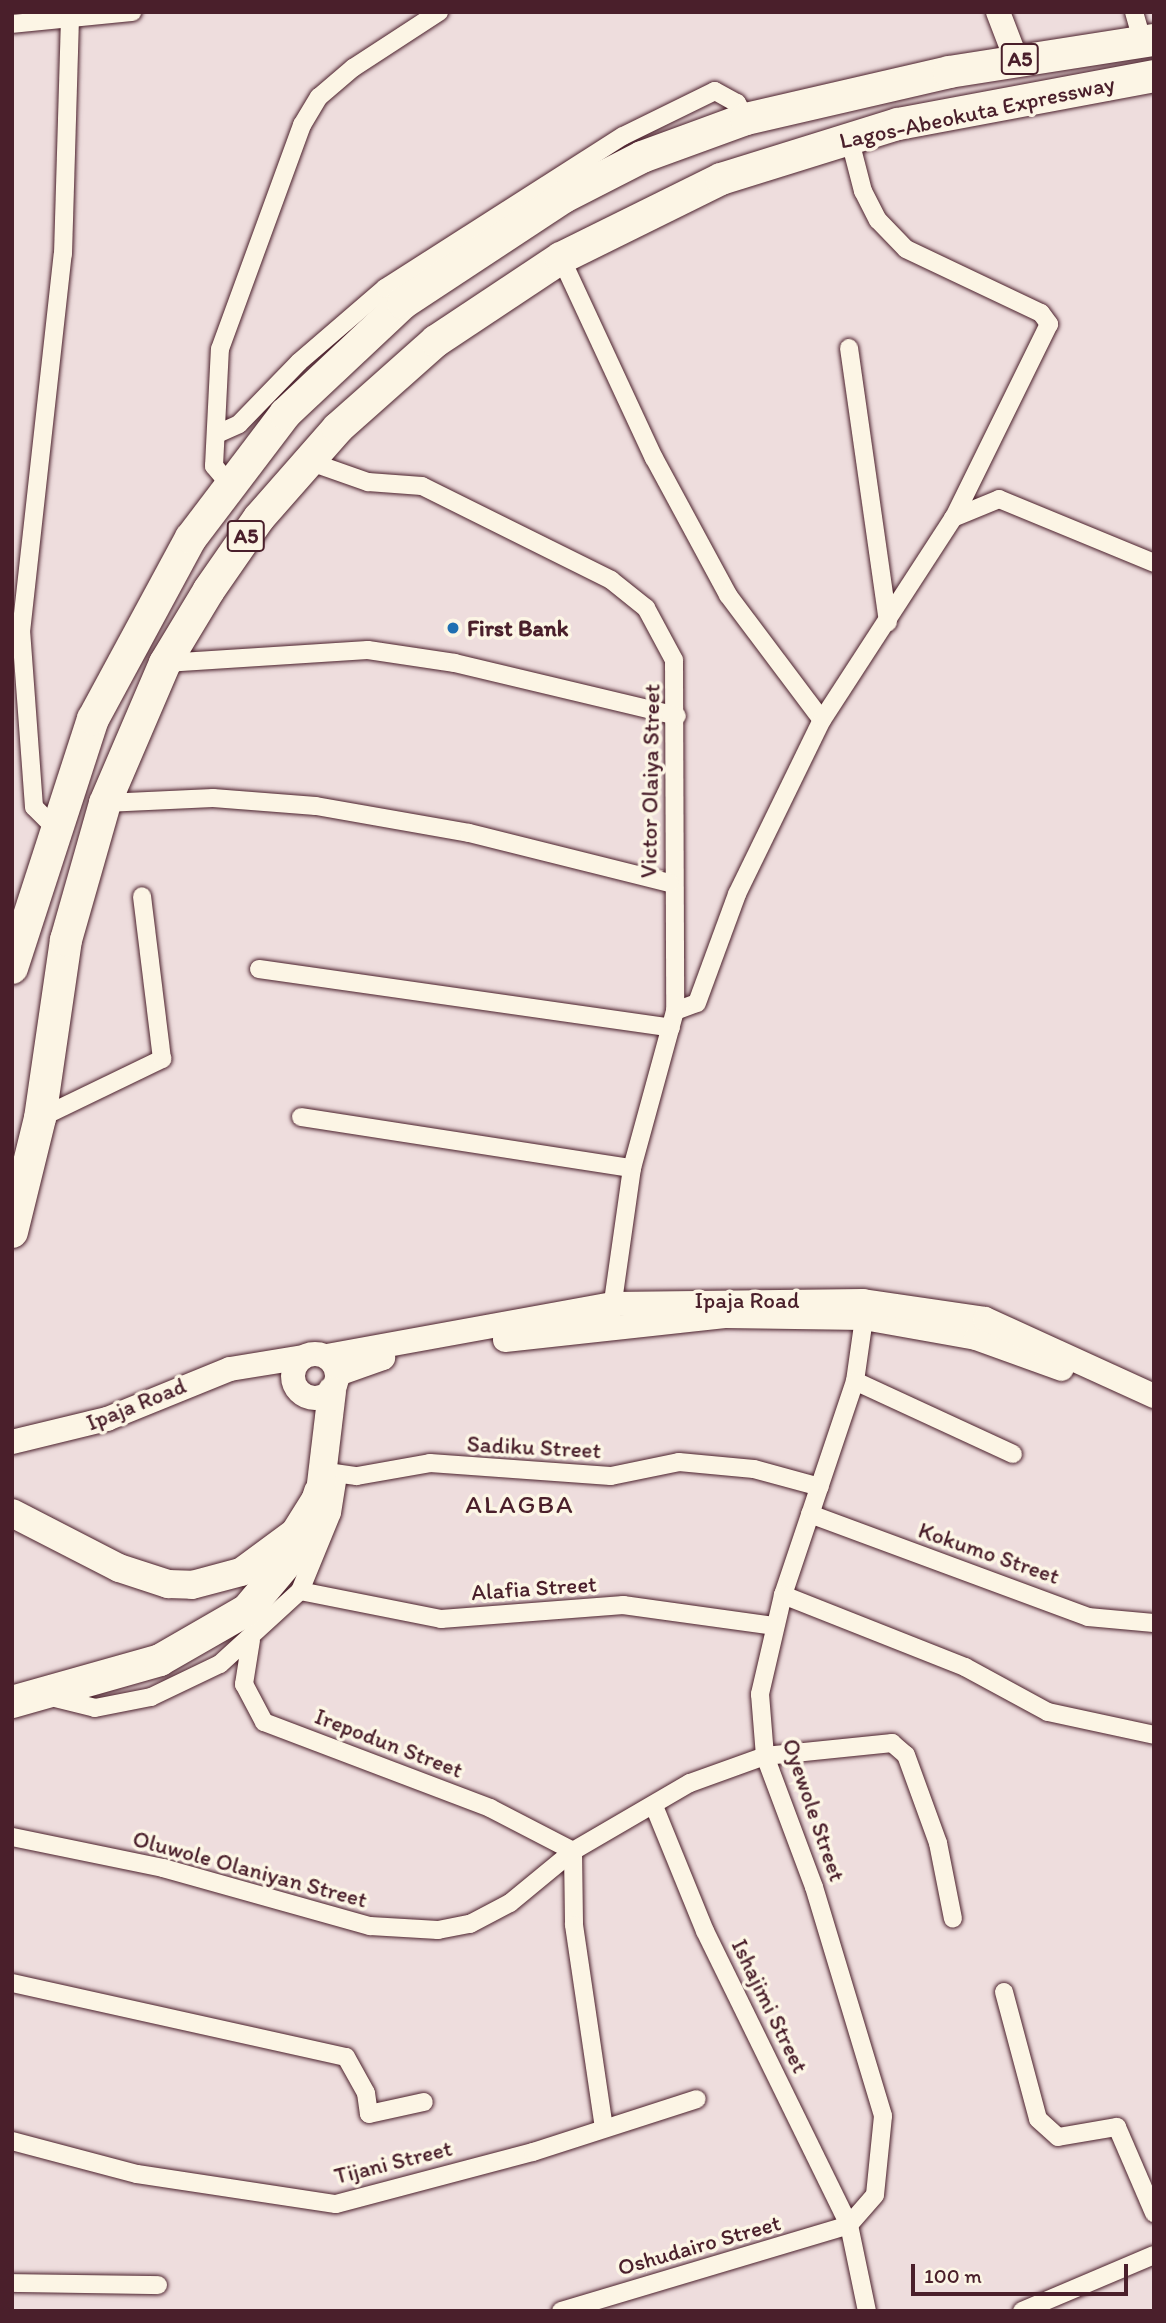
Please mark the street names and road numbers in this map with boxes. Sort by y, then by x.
road number: A5 [1001,42,1039,76]
street label: Lagos-Abeokuta Expressway [837,69,1117,155]
road number: A5 [227,518,265,554]
street label: Victor Olaiya Street [635,683,665,879]
street label: Ipaja Road [695,1286,799,1314]
street label: Ipaja Road [82,1372,190,1436]
street label: Sadiku Street [466,1430,602,1464]
street label: Kokumo Street [915,1516,1063,1590]
street label: Alafia Street [471,1570,597,1606]
street label: Irepodun Street [311,1702,467,1784]
street label: Oyewole Street [777,1735,851,1885]
street label: Oluwole Olaniyan Street [130,1824,370,1914]
street label: Ishajimi Street [726,1935,814,2077]
street label: Tijani Street [332,2134,454,2190]
street label: Oshudairo Street [614,2209,784,2281]

